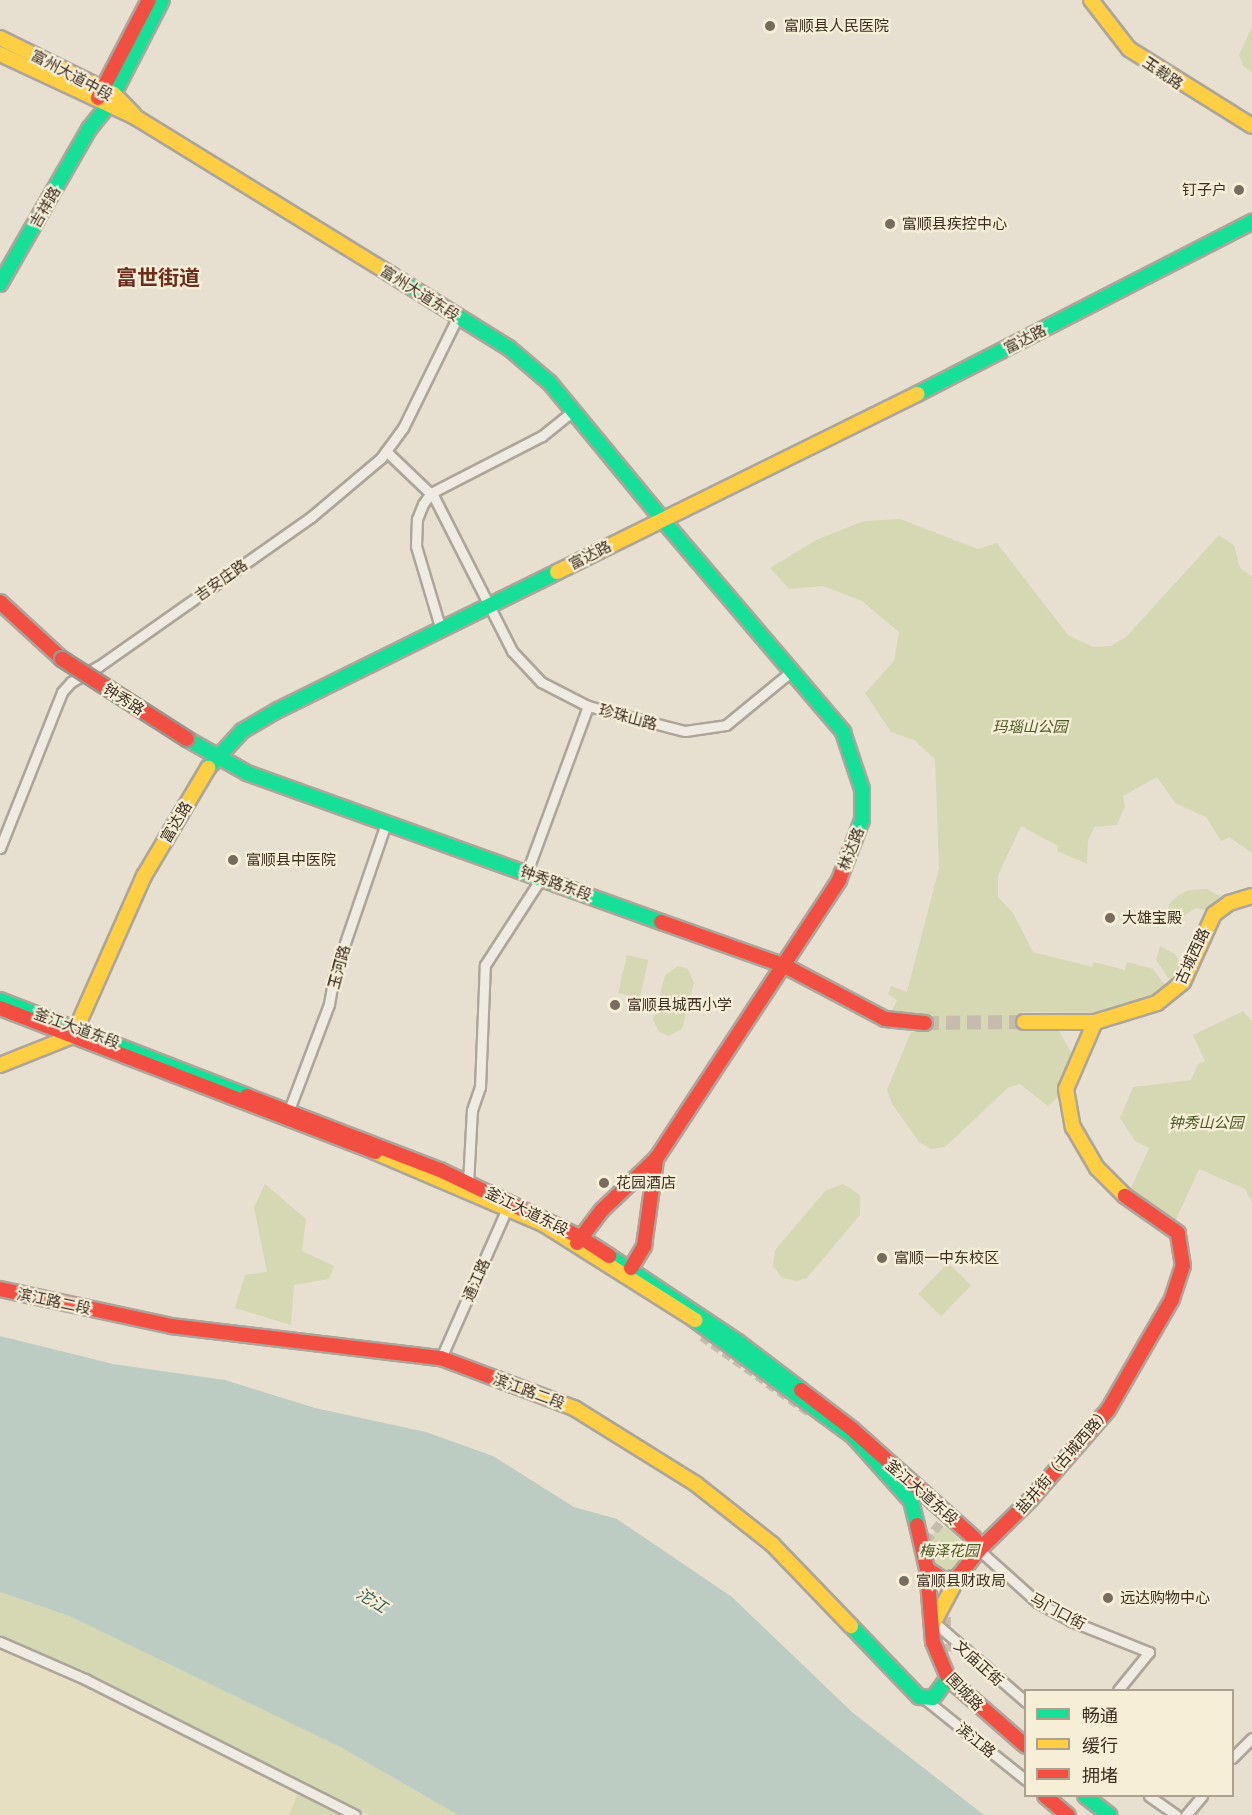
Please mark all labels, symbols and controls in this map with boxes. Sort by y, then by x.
marker: 富顺县人民医院 [761,17,779,35]
place label: 富顺县人民医院 [784,17,889,35]
street label: 富州大道中段 [28,46,116,104]
street label: 玉裁路 [1139,53,1187,93]
place label: 钉子户 [1182,181,1227,199]
street label: 吉祥路 [26,183,64,231]
marker: 钉子户 [1232,183,1246,197]
place label: 富顺县疾控中心 [902,215,1007,233]
marker: 富顺县疾控中心 [883,217,897,231]
street label: 富州大道东段 [377,262,463,324]
district label: 富世街道 [116,264,200,290]
street label: 富达路 [1001,321,1049,357]
street label: 富达路 [566,537,614,573]
street label: 吉安庄路 [191,555,251,605]
street label: 钟秀路 [100,679,148,719]
street label: 珍珠山路 [597,701,659,733]
park label: 玛瑙山公园 [993,718,1067,736]
street label: 富达路 [157,798,195,846]
street label: 林达路 [835,825,867,873]
marker: 富顺县中医院 [224,851,242,869]
place label: 富顺县中医院 [246,851,336,869]
street label: 钟秀路东段 [518,862,594,904]
place label: 大雄宝殿 [1122,909,1182,927]
marker: 大雄宝殿 [1103,911,1117,925]
street label: 古城西路 [1171,925,1213,987]
street label: 玉河路 [324,943,354,991]
place label: 富顺县城西小学 [627,996,732,1014]
marker: 富顺县城西小学 [608,998,622,1012]
street label: 釜江大道东段 [32,1004,122,1052]
park label: 钟秀山公园 [1169,1114,1243,1132]
place label: 花园酒店 [616,1174,676,1192]
marker: 花园酒店 [597,1176,611,1190]
street label: 釜江大道东段 [483,1183,571,1239]
place label: 富顺一中东校区 [894,1249,999,1267]
marker: 富顺一中东校区 [875,1251,889,1265]
street label: 通江路 [459,1256,493,1304]
street label: 滨江路二段 [15,1284,93,1318]
street label: 滨江路二段 [491,1370,567,1412]
street label: 盐井街（古城西路） [1012,1403,1114,1517]
street label: 釜江大道东段 [882,1456,962,1528]
park label: 梅泽花园 [919,1542,979,1560]
place label: 富顺县财政局 [916,1572,1006,1590]
marker: 富顺县财政局 [897,1574,911,1588]
water label: 沱江 [353,1583,391,1617]
street label: 马门口街 [1027,1589,1089,1633]
place label: 远达购物中心 [1120,1589,1210,1607]
marker: 远达购物中心 [1101,1591,1115,1605]
street label: 文庙正街 [951,1636,1007,1690]
street label: 围城路 [943,1670,987,1714]
legend [1024,1689,1234,1797]
text: 畅通 [1082,1704,1118,1727]
street label: 滨江路 [953,1719,999,1761]
text: 缓行 [1082,1734,1118,1757]
text: 拥堵 [1082,1764,1118,1787]

